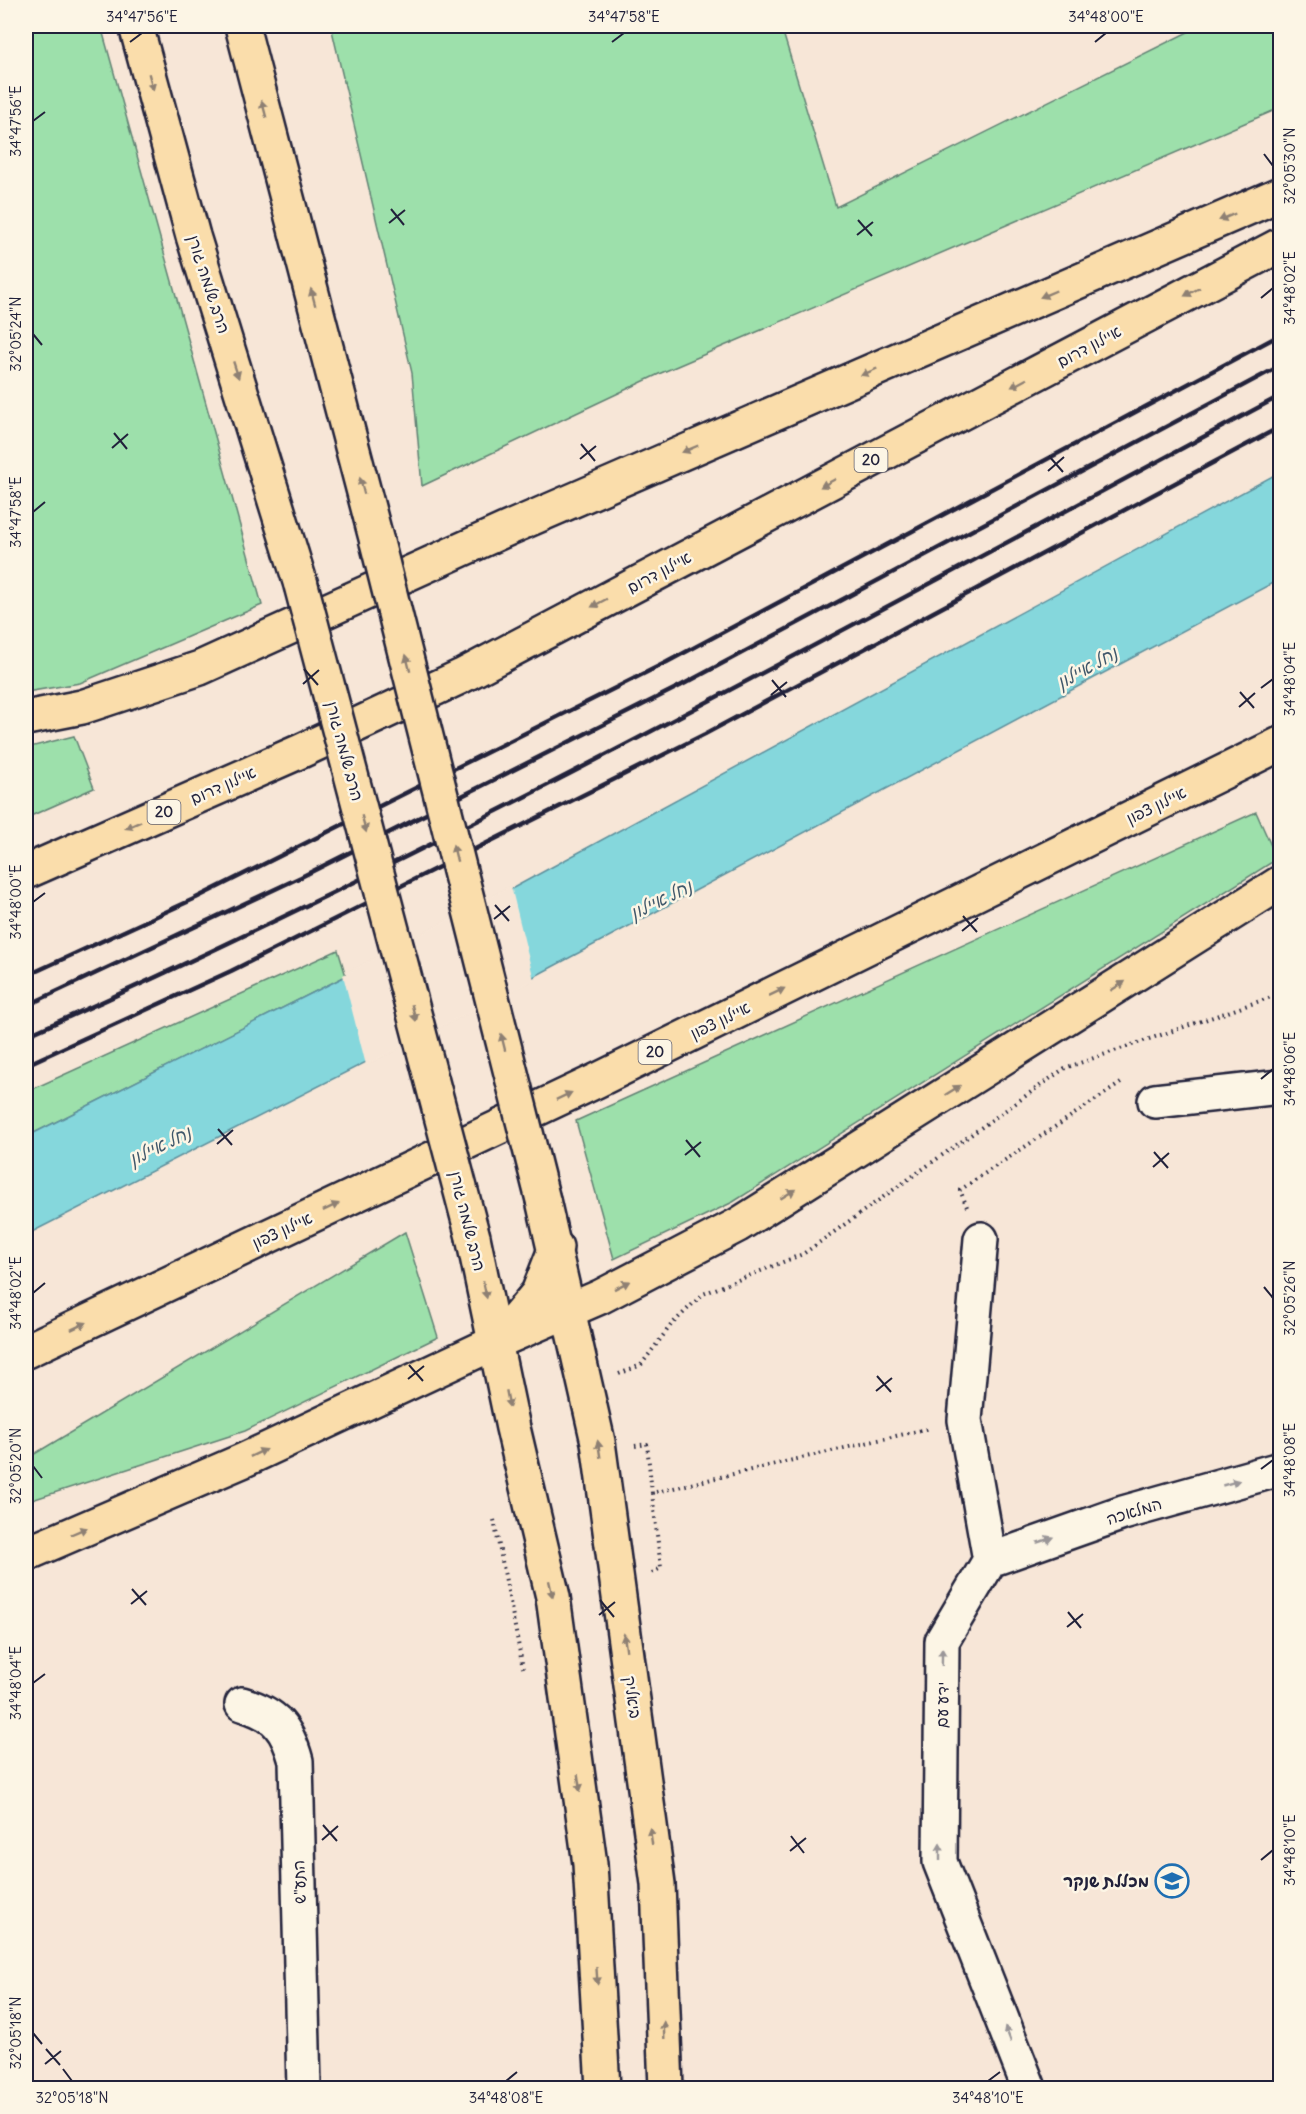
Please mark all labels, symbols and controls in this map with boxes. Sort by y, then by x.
text: 34°47'56"E [106,7,178,26]
text: 34°47'58"E [588,7,660,26]
text: 34°48'00"E [1068,7,1144,26]
one-way arrow [147,73,156,91]
text: 34°47'56"E [6,85,25,157]
one-way arrow [258,99,268,118]
text: 32°05'30"N [1280,128,1299,204]
one-way arrow [1217,212,1235,222]
street label: הרב שלמה גורן [183,232,234,336]
text: 34°48'02"E [1280,251,1299,325]
one-way arrow [1183,287,1200,297]
one-way arrow [308,288,317,306]
one-way arrow [1039,290,1057,300]
text: 32°05'24"N [6,296,25,372]
street label: איילון דרום [1053,321,1125,371]
one-way arrow [232,361,241,379]
one-way arrow [860,368,878,377]
one-way arrow [1010,378,1027,388]
one-way arrow [681,445,699,455]
road number: 20 [854,448,888,472]
text: 34°47'58"E [6,476,25,548]
one-way arrow [357,477,367,495]
one-way arrow [819,478,836,488]
street label: איילון דרום [623,547,695,597]
one-way arrow [591,598,608,608]
water label: נחל איילון [1052,641,1123,695]
text: 34°48'04"E [1280,642,1299,716]
one-way arrow [402,654,412,673]
street label: הרב שלמה גורן [321,699,368,803]
street label: איילון דרום [187,762,259,808]
street label: איילון צפון [1123,782,1190,829]
road number: 20 [148,800,180,824]
one-way arrow [360,815,369,833]
one-way arrow [123,820,141,830]
one-way arrow [450,843,460,862]
text: 34°48'00"E [6,864,25,940]
water label: נחל איילון [626,874,698,925]
one-way arrow [1110,980,1126,991]
one-way arrow [768,987,785,996]
street label: איילון צפון [687,997,754,1044]
one-way arrow [410,1004,419,1022]
one-way arrow [498,1032,508,1051]
text: 34°48'06"E [1280,1032,1299,1106]
road number: 20 [638,1040,672,1064]
one-way arrow [945,1084,961,1095]
one-way arrow [555,1092,572,1101]
water label: נחל איילון [125,1120,197,1171]
street label: הרב שלמה גורן [445,1169,490,1273]
one-way arrow [780,1188,796,1199]
one-way arrow [322,1202,339,1211]
street label: איילון צפון [249,1207,316,1254]
text: 34°48'02"E [6,1256,25,1330]
text: 32°05'26"N [1280,1260,1299,1336]
one-way arrow [481,1280,490,1299]
one-way arrow [614,1281,631,1290]
one-way arrow [70,1322,87,1331]
one-way arrow [504,1390,513,1409]
text: 34°48'08"E [1280,1423,1299,1497]
text: 32°05'20"N [6,1428,25,1504]
one-way arrow [594,1440,603,1459]
one-way arrow [250,1449,267,1458]
one-way arrow [1222,1478,1240,1487]
street label: המלאכה [1104,1493,1164,1529]
one-way arrow [71,1526,89,1536]
one-way arrow [1036,1535,1054,1545]
one-way arrow [547,1580,557,1599]
one-way arrow [621,1633,630,1652]
text: 34°48'04"E [6,1646,25,1720]
one-way arrow [937,1647,947,1666]
street label: ביאליק [619,1674,646,1720]
street label: ידע עם [932,1682,952,1728]
one-way arrow [574,1773,583,1792]
text: 34°48'10"E [1280,1814,1299,1886]
one-way arrow [647,1826,656,1845]
one-way arrow [936,1842,945,1861]
street label: התע"ש [288,1860,310,1904]
school or university icon: מכללת שנקר [1154,1863,1190,1899]
place label: מכללת שנקר [1063,1871,1149,1891]
one-way arrow [593,1967,602,1986]
text: 32°05'18"N [6,1996,25,2070]
one-way arrow [659,2021,668,2040]
one-way arrow [1002,2025,1012,2043]
text: 32°05'18"N [35,2088,109,2107]
text: 34°48'08"E [469,2088,543,2107]
text: 34°48'10"E [952,2088,1024,2107]

